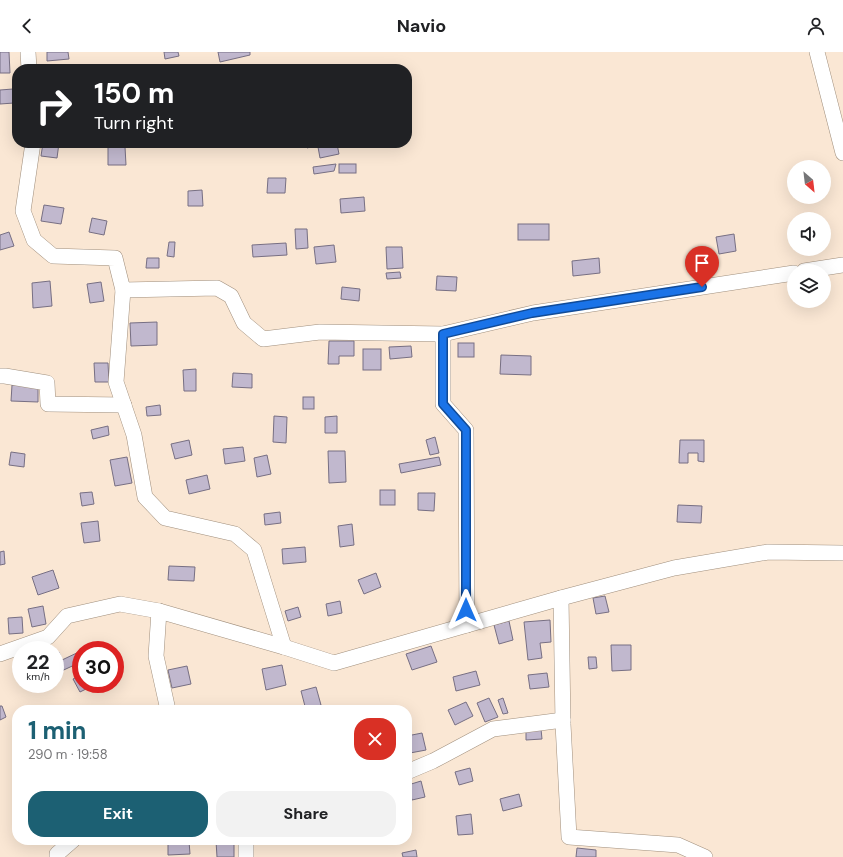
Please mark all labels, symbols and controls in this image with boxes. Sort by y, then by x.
text: Navio [397,14,446,38]
icon: back [16,15,38,37]
icon: person [805,15,827,37]
text: 150 m [94,75,174,112]
icon: right [28,80,80,132]
text: Turn right [94,111,174,135]
north arrow [787,160,831,204]
map controls [787,160,831,308]
button: sound [787,212,831,256]
pin [685,246,719,287]
icon: arrive [691,252,713,274]
button: layers [787,264,831,308]
position arrow [445,589,487,631]
speed limit sign: 30 [72,641,124,693]
text: 22 [26,649,50,675]
text: km/h [26,670,50,683]
text: 1 min [28,715,86,746]
button: close [354,718,396,760]
text: 290 m · 19:58 [28,746,108,763]
button: Exit [28,791,208,837]
button: Share [216,791,396,837]

